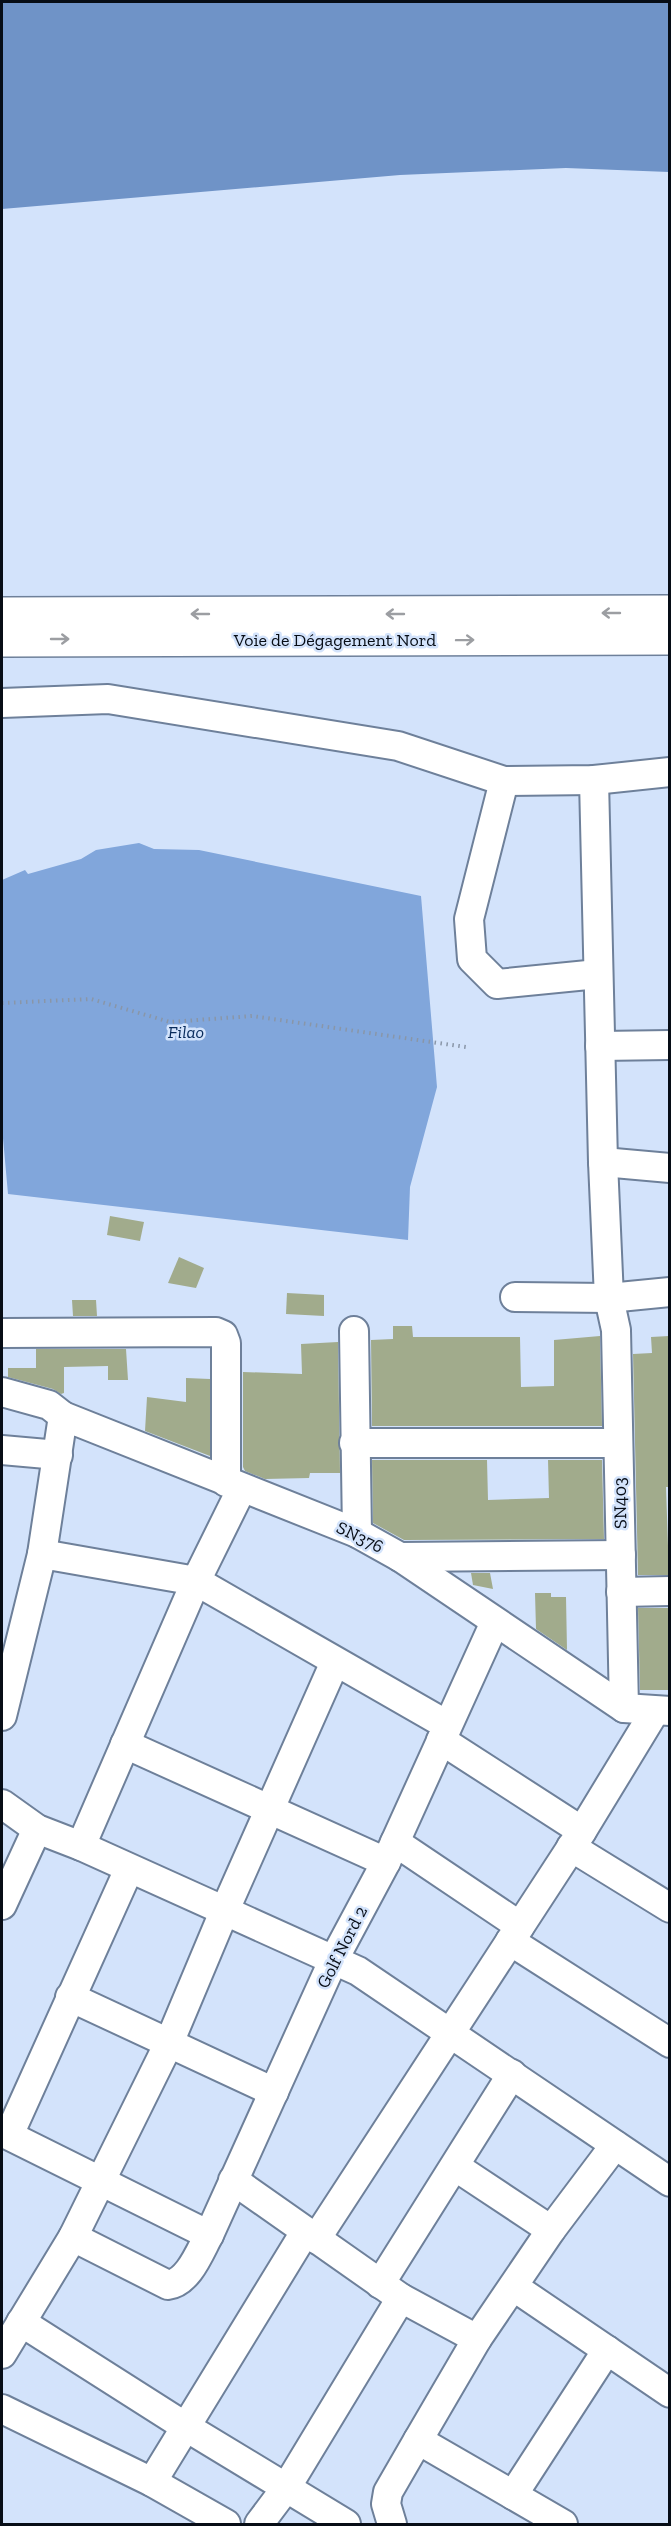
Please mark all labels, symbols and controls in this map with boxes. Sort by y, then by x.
one-way arrow [602,607,622,619]
one-way arrow [191,608,211,620]
one-way arrow [386,608,406,620]
street label: Voie de Dégagement Nord [233,629,436,651]
one-way arrow [49,633,69,645]
one-way arrow [454,634,474,646]
park label: Filao [168,1021,204,1043]
street label: SN403 [609,1477,631,1529]
street label: SN376 [333,1516,387,1558]
street label: Golf Nord 2 [312,1902,372,1992]

